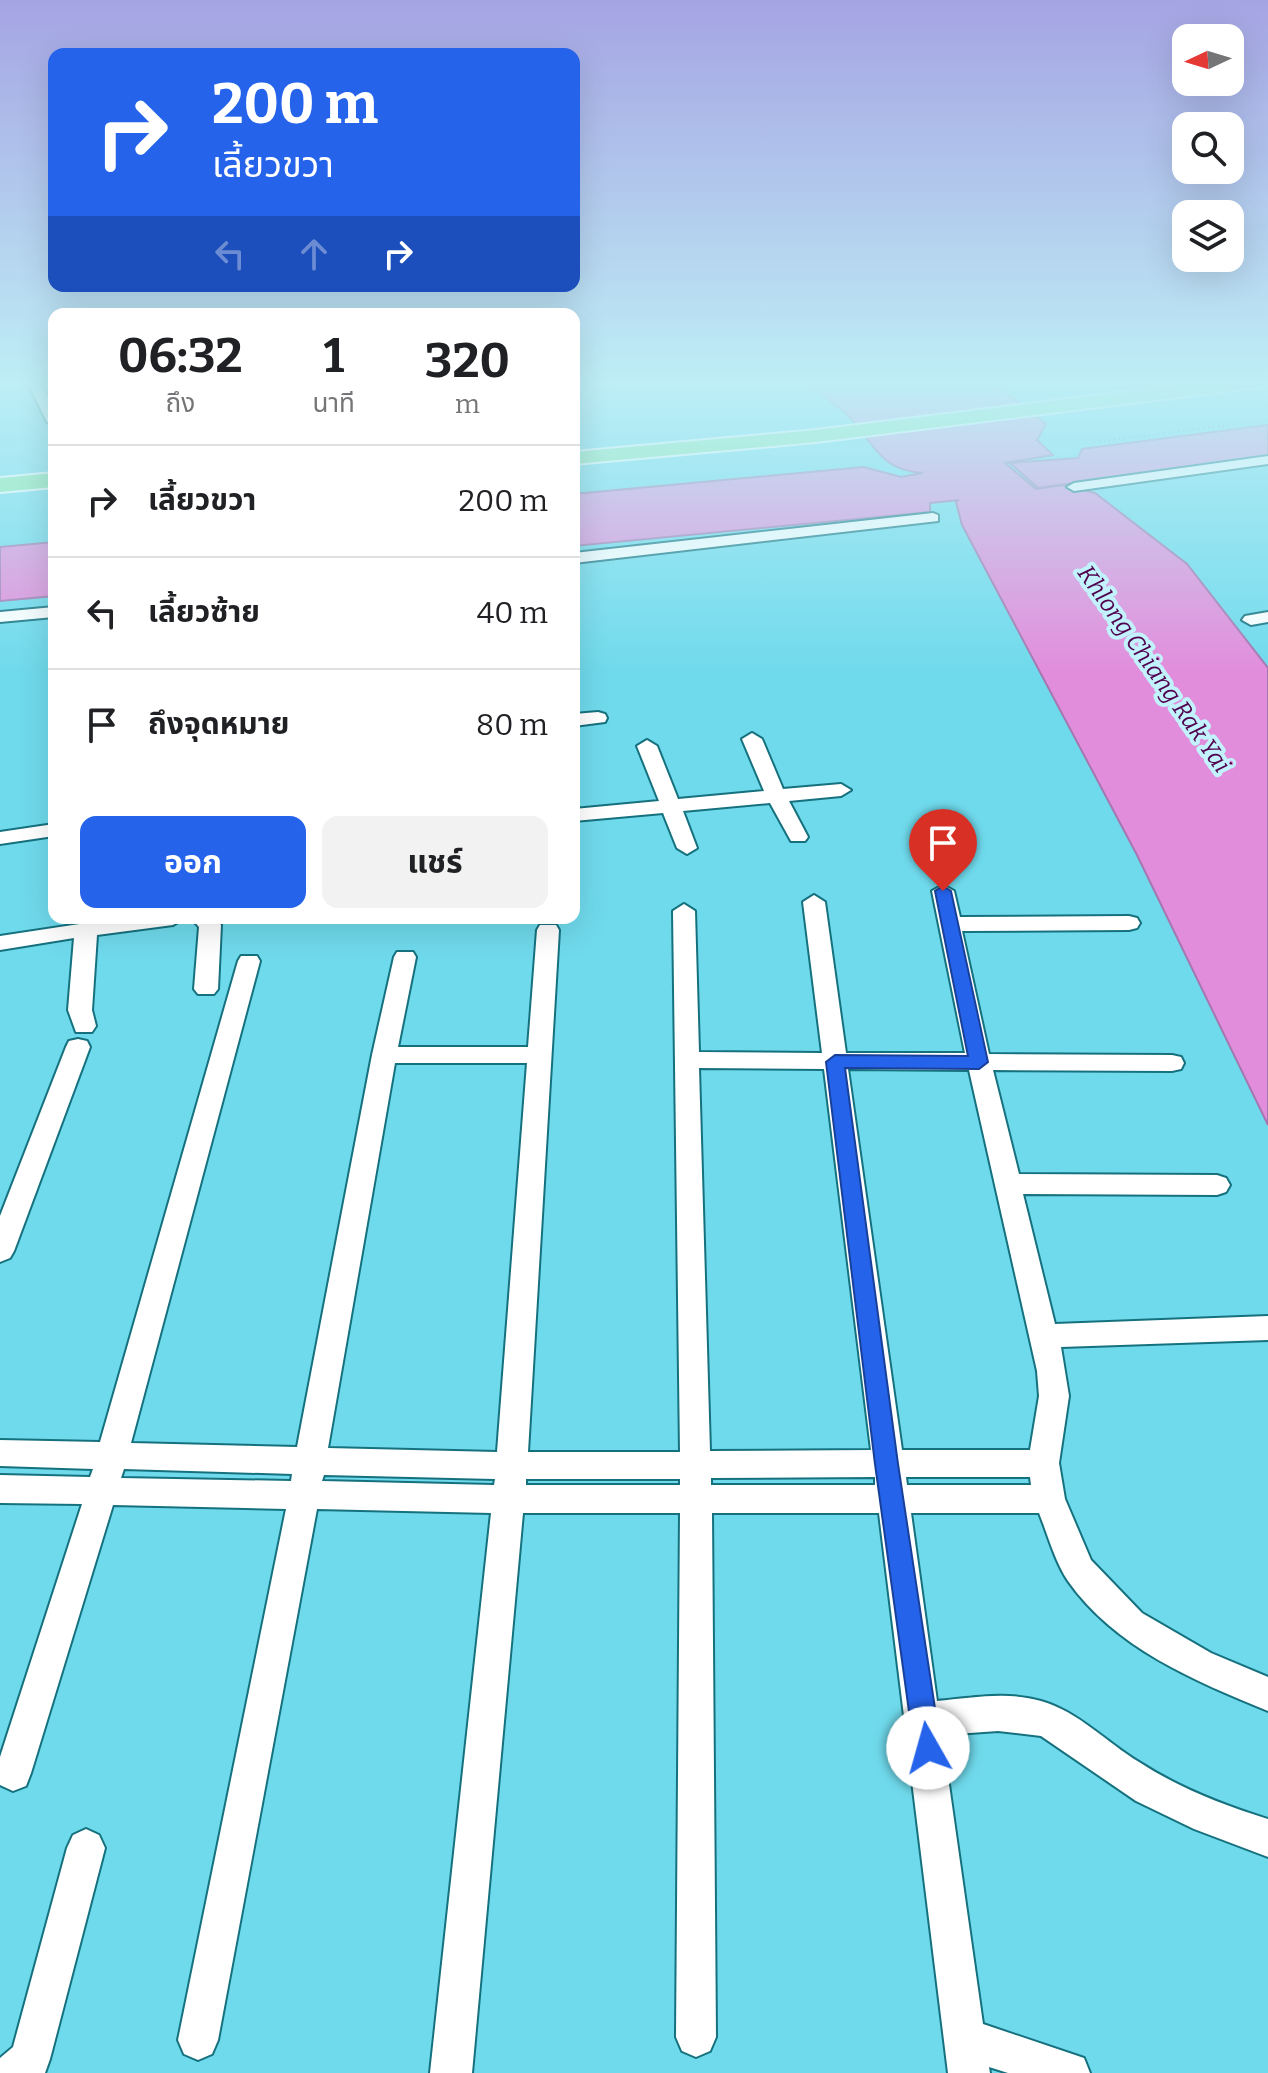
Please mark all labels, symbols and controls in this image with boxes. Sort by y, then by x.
north arrow [1172,24,1244,96]
map controls [1172,24,1244,272]
text: 200 m [212,71,378,138]
icon: right [80,80,184,184]
button: search [1172,112,1244,184]
text: เลี้ยวขวา [212,143,334,187]
button: layers [1172,200,1244,272]
icon: left [208,232,252,276]
icon: ahead [292,232,336,276]
icon: right [376,232,420,276]
text: 06:32 [118,327,243,385]
text: 1 [323,327,344,385]
text: 320 [425,332,510,390]
text: ถึง [165,388,195,419]
text: นาที [313,388,355,419]
text: m [455,389,480,420]
icon: right [80,479,124,523]
text: เลี้ยวขวา [148,482,256,518]
text: 200 m [459,483,548,519]
water label: Khlong Chiang Rak Yai [1072,560,1236,778]
icon: left [80,591,124,635]
text: เลี้ยวซ้าย [148,594,260,630]
text: 40 m [477,595,548,631]
icon: arrive [80,703,124,747]
text: ถึงจุดหมาย [148,706,289,742]
text: 80 m [476,707,548,743]
pin [909,809,977,891]
button: ออก [80,816,306,908]
button: แชร์ [322,816,548,908]
icon: arrive [921,821,965,865]
position arrow [886,1706,970,1790]

